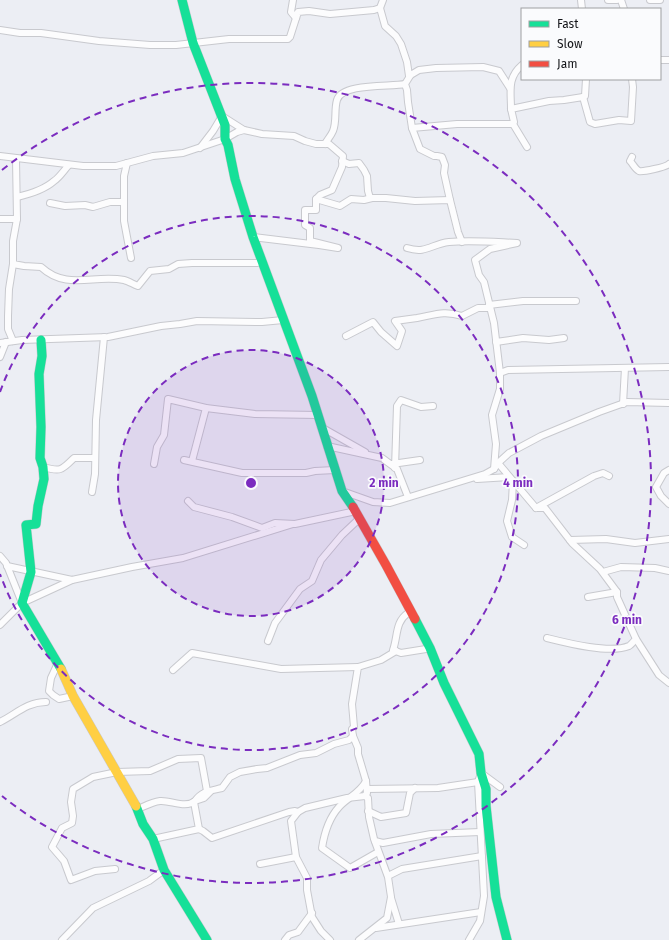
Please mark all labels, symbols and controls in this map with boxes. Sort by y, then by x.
legend [521,8,661,80]
text: Fast [557,17,579,31]
text: Slow [557,37,583,51]
text: Jam [557,57,577,71]
centre of rings [244,476,258,490]
text: 2 min [369,476,399,490]
text: 4 min [503,476,533,490]
text: 6 min [612,613,642,627]

